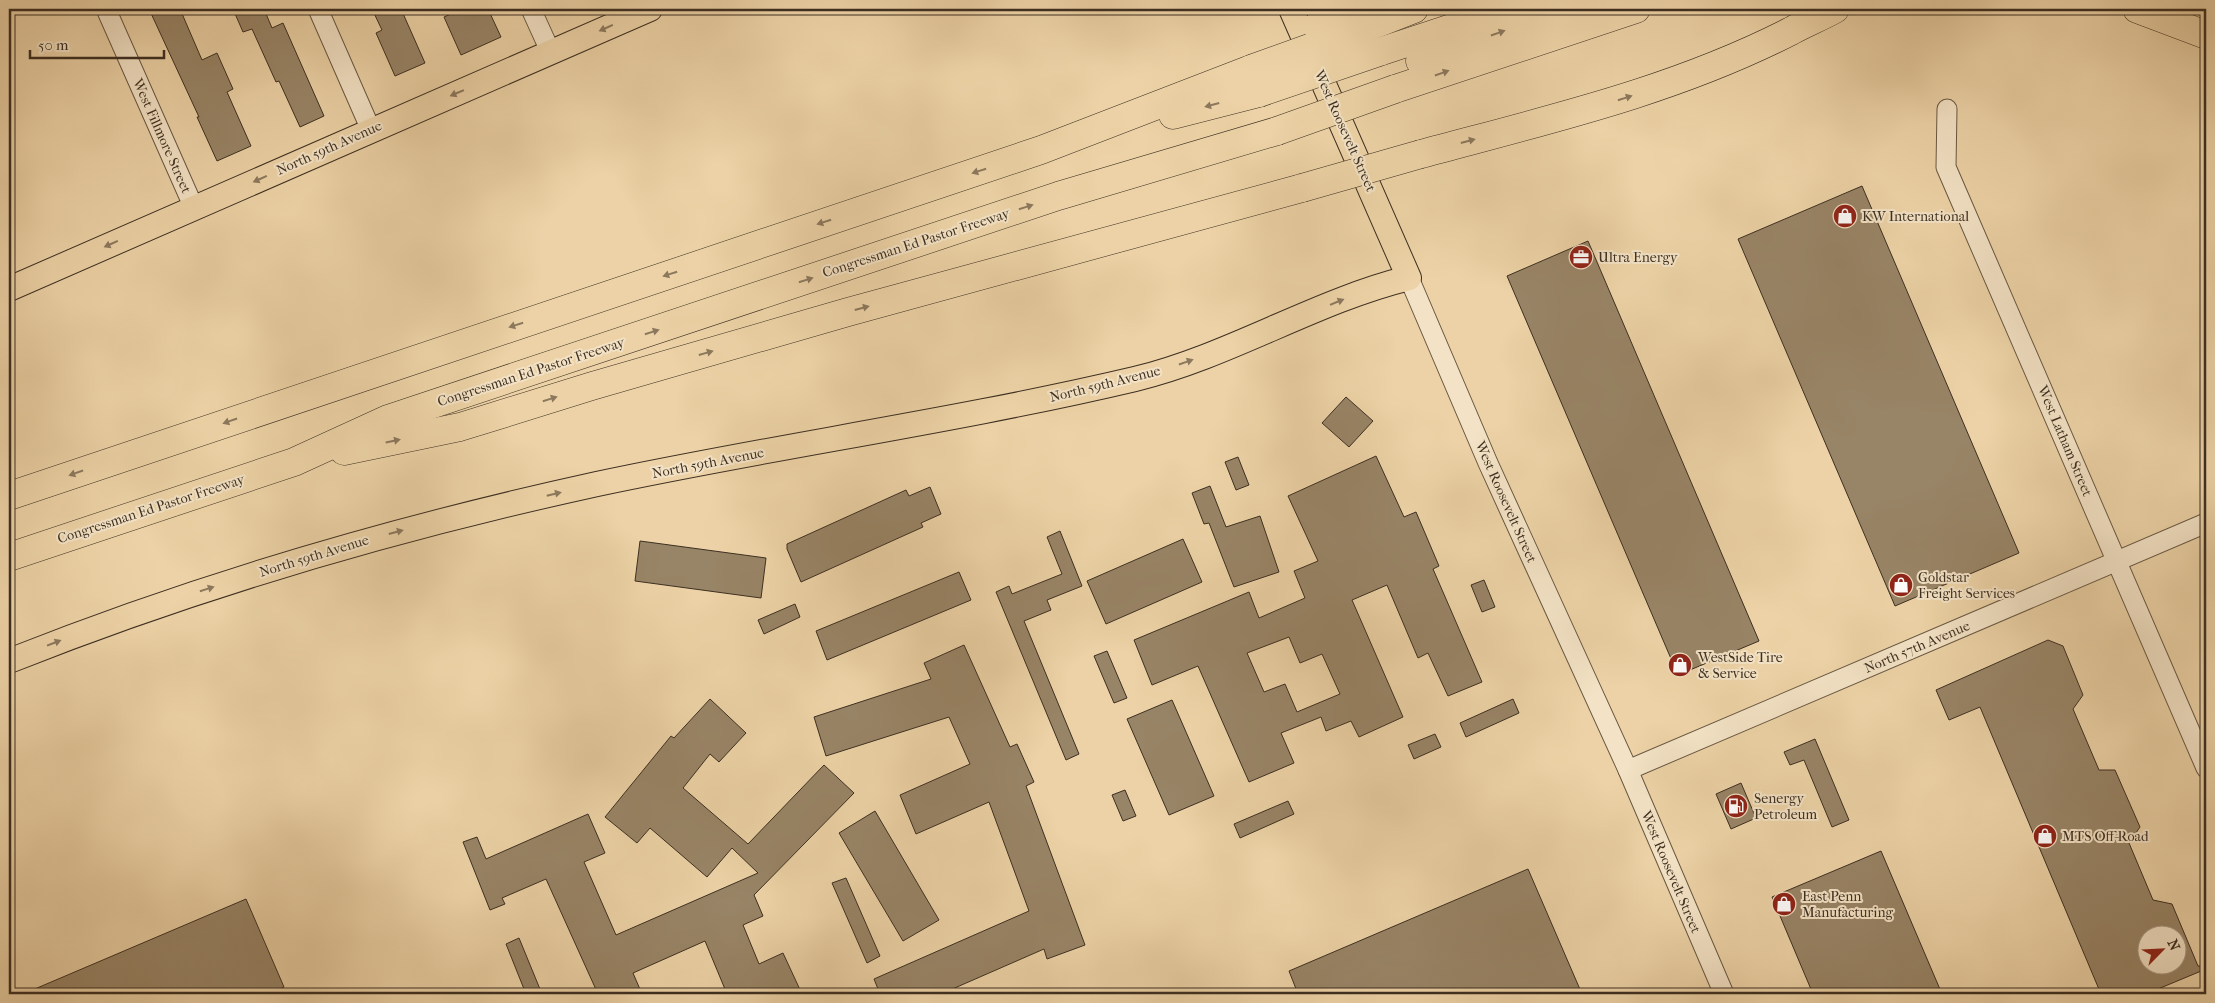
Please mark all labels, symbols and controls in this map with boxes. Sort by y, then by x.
one-way arrow [599,25,613,33]
scale bar [30,28,164,60]
one-way arrow [1491,29,1506,37]
text: 50 m [38,36,69,54]
street label: West Roosevelt Street [1310,67,1379,194]
one-way arrow [1434,69,1449,76]
street label: West Fillmore Street [129,75,195,196]
one-way arrow [450,90,464,98]
one-way arrow [1617,93,1632,101]
one-way arrow [1205,101,1220,109]
street label: North 59th Avenue [274,117,384,179]
one-way arrow [1461,137,1476,145]
one-way arrow [971,168,986,175]
one-way arrow [253,175,267,183]
one-way arrow [1019,202,1034,210]
shop icon: KW International [1832,203,1858,229]
street label: Congressman Ed Pastor Freeway [820,205,1012,281]
place label: KW International [1862,208,1969,225]
one-way arrow [817,219,832,226]
one-way arrow [104,241,118,249]
office icon: Ultra Energy [1568,244,1594,270]
place label: Ultra Energy [1598,249,1678,266]
one-way arrow [663,270,678,278]
one-way arrow [799,276,814,284]
one-way arrow [1330,298,1345,306]
one-way arrow [854,304,869,312]
one-way arrow [509,322,524,330]
one-way arrow [644,327,659,335]
street label: Congressman Ed Pastor Freeway [435,334,627,410]
one-way arrow [698,349,713,357]
one-way arrow [1179,358,1194,366]
street label: North 59th Avenue [1048,362,1162,406]
street label: West Latham Street [2034,382,2096,499]
one-way arrow [542,395,557,403]
one-way arrow [222,417,237,425]
one-way arrow [385,437,401,445]
street label: West Roosevelt Street [1471,438,1540,565]
street label: North 59th Avenue [651,444,765,482]
one-way arrow [68,469,83,477]
street label: Congressman Ed Pastor Freeway [55,471,247,547]
one-way arrow [547,490,562,498]
one-way arrow [389,528,404,536]
street label: North 59th Avenue [257,531,371,581]
place label: Goldstar Freight Services [1918,569,2015,602]
shop icon: Goldstar Freight Services [1888,572,1914,598]
one-way arrow [200,584,215,592]
street label: North 57th Avenue [1862,617,1972,677]
one-way arrow [47,639,62,647]
place label: WestSide Tire & Service [1697,649,1783,682]
shop icon: WestSide Tire & Service [1667,652,1693,678]
place label: Senergy Petroleum [1754,790,1817,823]
fuel station icon: Senergy Petroleum [1723,793,1749,819]
street label: West Roosevelt Street [1637,807,1704,936]
shop icon: MTS Off-Road [2032,823,2058,849]
place label: MTS Off-Road [2062,828,2149,845]
place label: East Penn Manufacturing [1802,888,1894,921]
shop icon: East Penn Manufacturing [1771,891,1797,917]
north arrow [2138,926,2188,976]
text: N [2163,937,2183,954]

